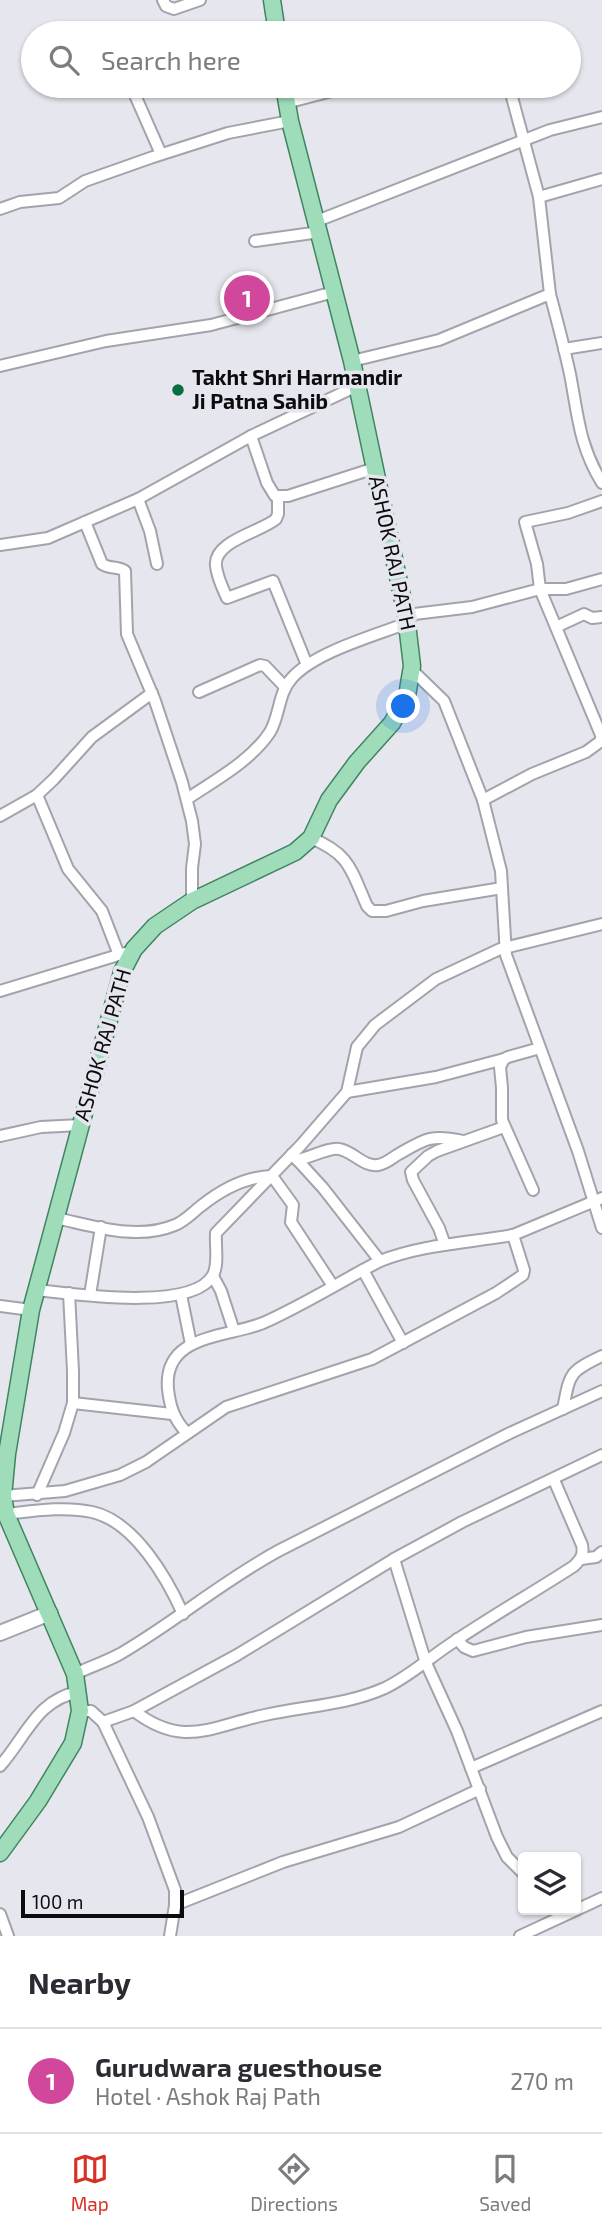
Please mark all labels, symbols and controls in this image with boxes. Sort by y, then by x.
search box [21,21,581,98]
icon: search [45,41,83,79]
text: Search here [101,44,241,75]
pin: 1 [224,272,270,324]
place label: Takht Shri Harmandir Ji Patna Sahib [192,364,402,413]
marker: Takht Shri Harmandir Ji Patna Sahib [170,382,186,398]
street label: ASHOK RAJ PATH [365,473,422,632]
your location [386,689,420,723]
street label: ASHOK RAJ PATH [68,966,135,1124]
map controls [518,1852,581,1915]
button: layers [518,1852,581,1915]
scale bar [21,1887,184,1919]
text: 100 m [32,1890,83,1913]
text: Nearby [28,1964,131,2000]
text: Gurudwara guesthouse [95,2051,382,2082]
text: 1 [46,2067,56,2095]
text: 270 m [510,2067,574,2095]
text: Hotel · Ashok Raj Path [95,2082,321,2110]
tab: Map [71,2150,109,2215]
tab: Directions [250,2150,338,2215]
tab: Saved [479,2150,531,2215]

